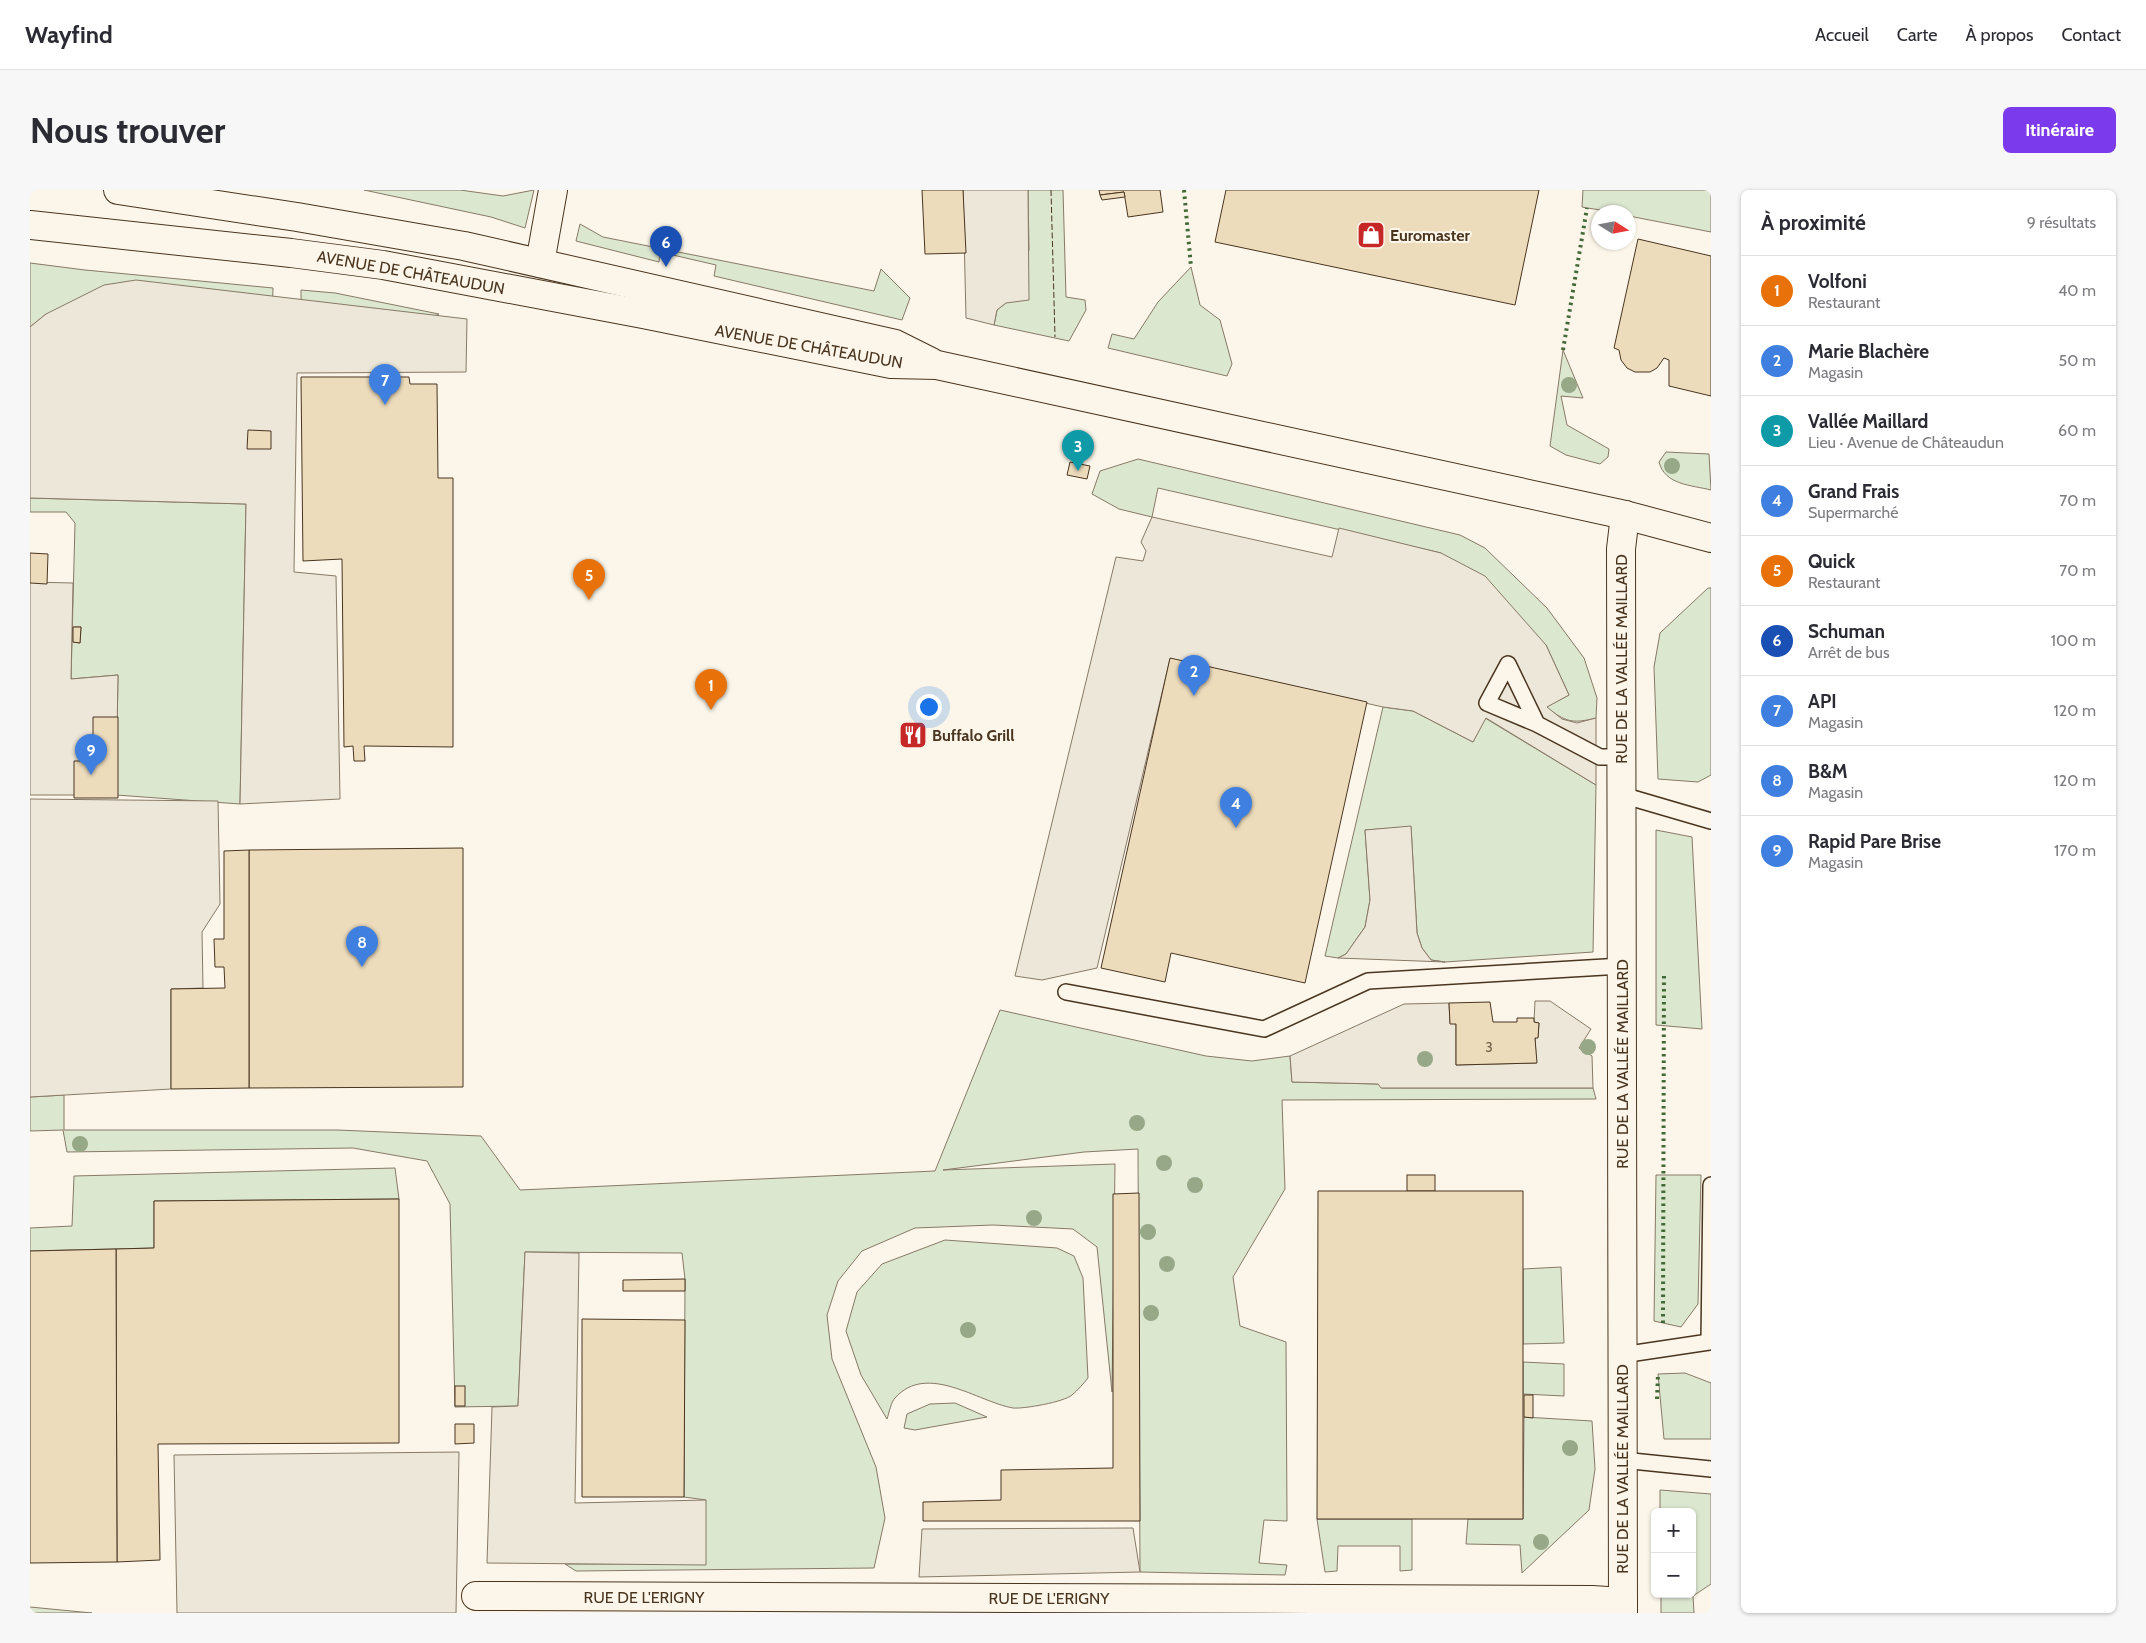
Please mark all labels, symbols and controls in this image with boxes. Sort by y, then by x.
text: Wayfind [25,20,113,49]
text: Accueil [1815,24,1869,46]
text: Carte [1897,24,1937,46]
text: À propos [1965,24,2033,46]
text: Contact [2061,24,2121,46]
button: Itinéraire [2003,107,2116,153]
text: Nous trouver [30,109,225,152]
north arrow [1591,205,1636,250]
text: À proximité [1761,210,1866,235]
text: 9 résultats [2027,213,2096,232]
shop icon: Euromaster [1356,220,1386,250]
pin: 6 [650,226,682,267]
place label: Euromaster [1390,226,1470,245]
street label: AVENUE DE CHÂTEAUDUN [316,247,506,298]
text: Volfoni [1808,270,1867,293]
text: 1 [1774,281,1780,300]
text: 40 m [2058,281,2096,300]
text: Restaurant [1808,293,1880,312]
street label: AVENUE DE CHÂTEAUDUN [714,321,904,372]
text: Marie Blachère [1808,340,1929,363]
text: 2 [1773,351,1781,370]
text: 50 m [2059,351,2096,370]
text: Magasin [1808,363,1863,382]
pin: 7 [369,364,401,405]
text: Vallée Maillard [1808,410,1928,433]
text: 3 [1773,421,1781,440]
text: 60 m [2058,421,2096,440]
pin: 3 [1062,430,1094,471]
text: Lieu · Avenue de Châteaudun [1808,433,2004,452]
text: Grand Frais [1808,480,1899,503]
text: 4 [1772,491,1782,510]
text: 70 m [2059,491,2096,510]
text: Supermarché [1808,503,1898,522]
text: Quick [1808,550,1855,573]
street label: RUE DE LA VALLÉE MAILLARD [1612,554,1631,764]
pin: 5 [573,559,605,600]
text: 5 [1773,561,1781,580]
text: 70 m [2059,561,2096,580]
text: Restaurant [1808,573,1880,592]
text: Schuman [1808,620,1885,643]
text: 6 [1773,631,1782,650]
text: 100 m [2051,631,2096,650]
text: Arrêt de bus [1808,643,1890,662]
pin: 2 [1178,655,1210,696]
pin: 1 [695,669,727,710]
text: API [1808,690,1837,713]
your location [916,694,942,720]
text: 7 [1773,701,1781,720]
text: 120 m [2054,701,2096,720]
text: Magasin [1808,713,1863,732]
restaurant icon: Buffalo Grill [898,720,928,750]
place label: Buffalo Grill [932,726,1014,745]
pin: 9 [75,734,107,775]
text: B&M [1808,760,1848,783]
text: 8 [1772,771,1782,790]
text: 120 m [2054,771,2096,790]
text: Magasin [1808,783,1863,802]
pin: 4 [1220,787,1252,828]
text: Rapid Pare Brise [1808,830,1941,853]
text: 9 [1773,841,1782,860]
text: 170 m [2054,841,2096,860]
text: Magasin [1808,853,1863,872]
pin: 8 [346,926,378,967]
street label: RUE DE LA VALLÉE MAILLARD [1613,959,1632,1169]
house number: 3 [1485,1038,1493,1056]
street label: RUE DE LA VALLÉE MAILLARD [1613,1364,1632,1574]
map controls [1651,1508,1696,1598]
button: + [1651,1508,1696,1553]
button: − [1651,1553,1696,1598]
street label: RUE DE L'ERIGNY [584,1588,705,1607]
street label: RUE DE L'ERIGNY [989,1589,1110,1608]

